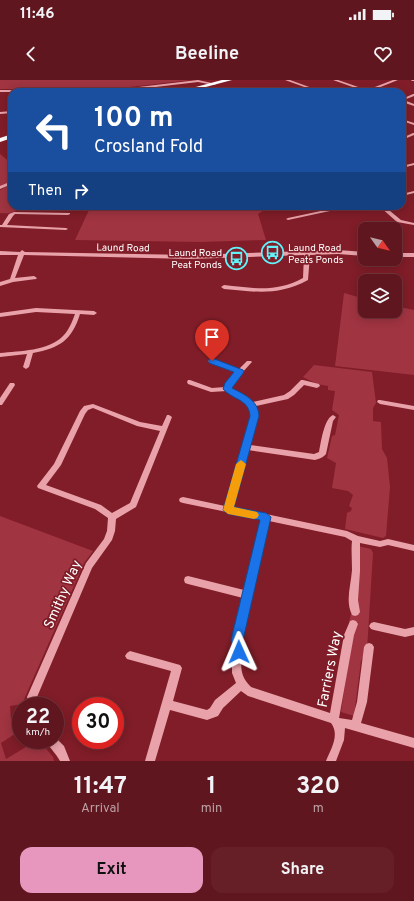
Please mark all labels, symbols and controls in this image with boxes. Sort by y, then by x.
text: 11:46 [20,5,55,24]
icon: back [20,43,42,65]
text: Beeline [175,43,239,66]
icon: heart [372,43,394,65]
text: 100 m [94,101,174,137]
icon: left [28,104,80,156]
text: Crosland Fold [94,136,203,159]
icon: right [70,180,92,202]
text: Then [28,182,62,201]
north arrow [358,222,402,266]
map controls [358,222,402,318]
bus stop icon: Laund Road Peats Ponds [259,240,285,266]
street label: Laund Road [96,242,150,255]
place label: Laund Road Peats Ponds [288,242,344,267]
bus stop icon: Laund Road Peat Ponds [224,245,250,271]
place label: Laund Road Peat Ponds [169,247,222,272]
button: layers [358,274,402,318]
pin [195,320,229,361]
icon: arrive [201,326,223,348]
street label: Smithy Way [41,558,86,632]
street label: Farriers Way [315,630,346,709]
position arrow [218,631,260,673]
speed limit sign: 30 [72,697,124,749]
text: 22 [26,705,50,731]
text: km/h [26,726,50,739]
text: 11:47 [74,772,127,802]
text: 1 [207,772,216,802]
text: 320 [296,772,340,802]
text: Arrival [81,801,120,817]
text: min [201,801,222,817]
text: m [313,801,324,817]
button: Exit [20,847,203,893]
button: Share [211,847,394,893]

